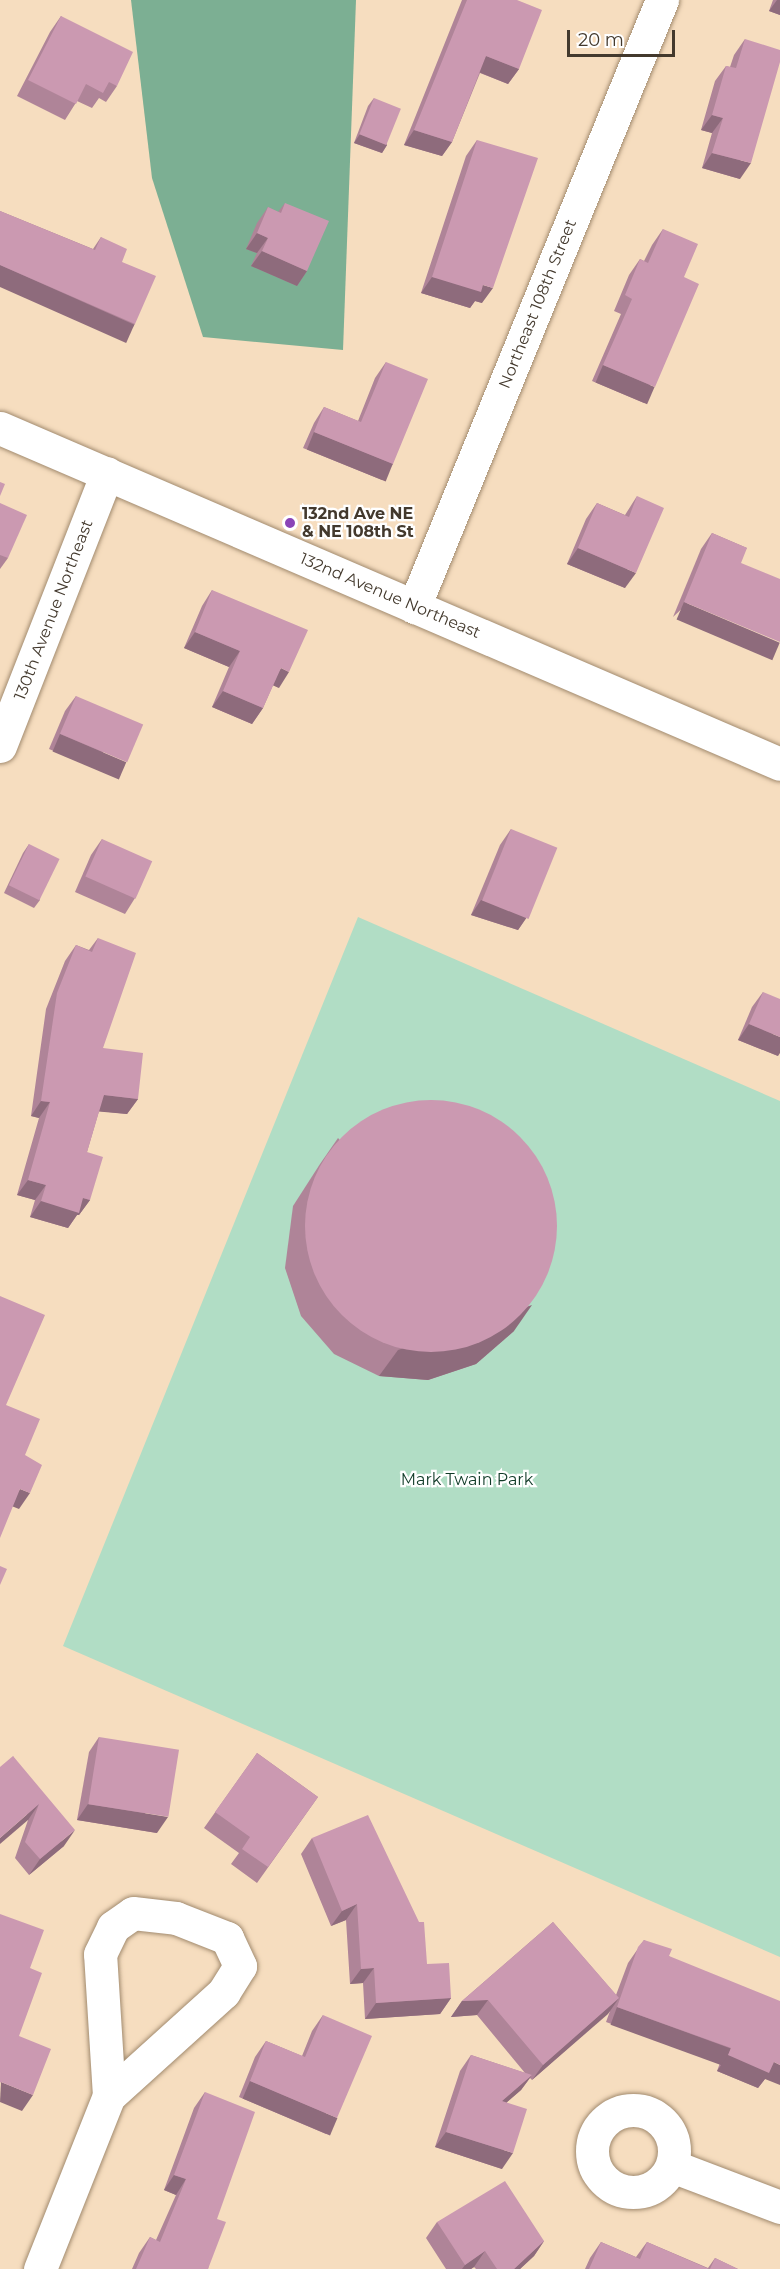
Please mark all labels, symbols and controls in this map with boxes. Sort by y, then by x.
scale bar [570,18,678,56]
text: 20 m [578,29,624,51]
street label: Northeast 108th Street [495,217,581,391]
place label: 132nd Ave NE & NE 108th St [302,504,414,542]
marker: 132nd Ave NE & NE 108th St [283,516,297,530]
street label: 130th Avenue Northeast [11,517,97,703]
street label: 132nd Avenue Northeast [297,549,483,643]
park label: Mark Twain Park [401,1470,533,1490]

